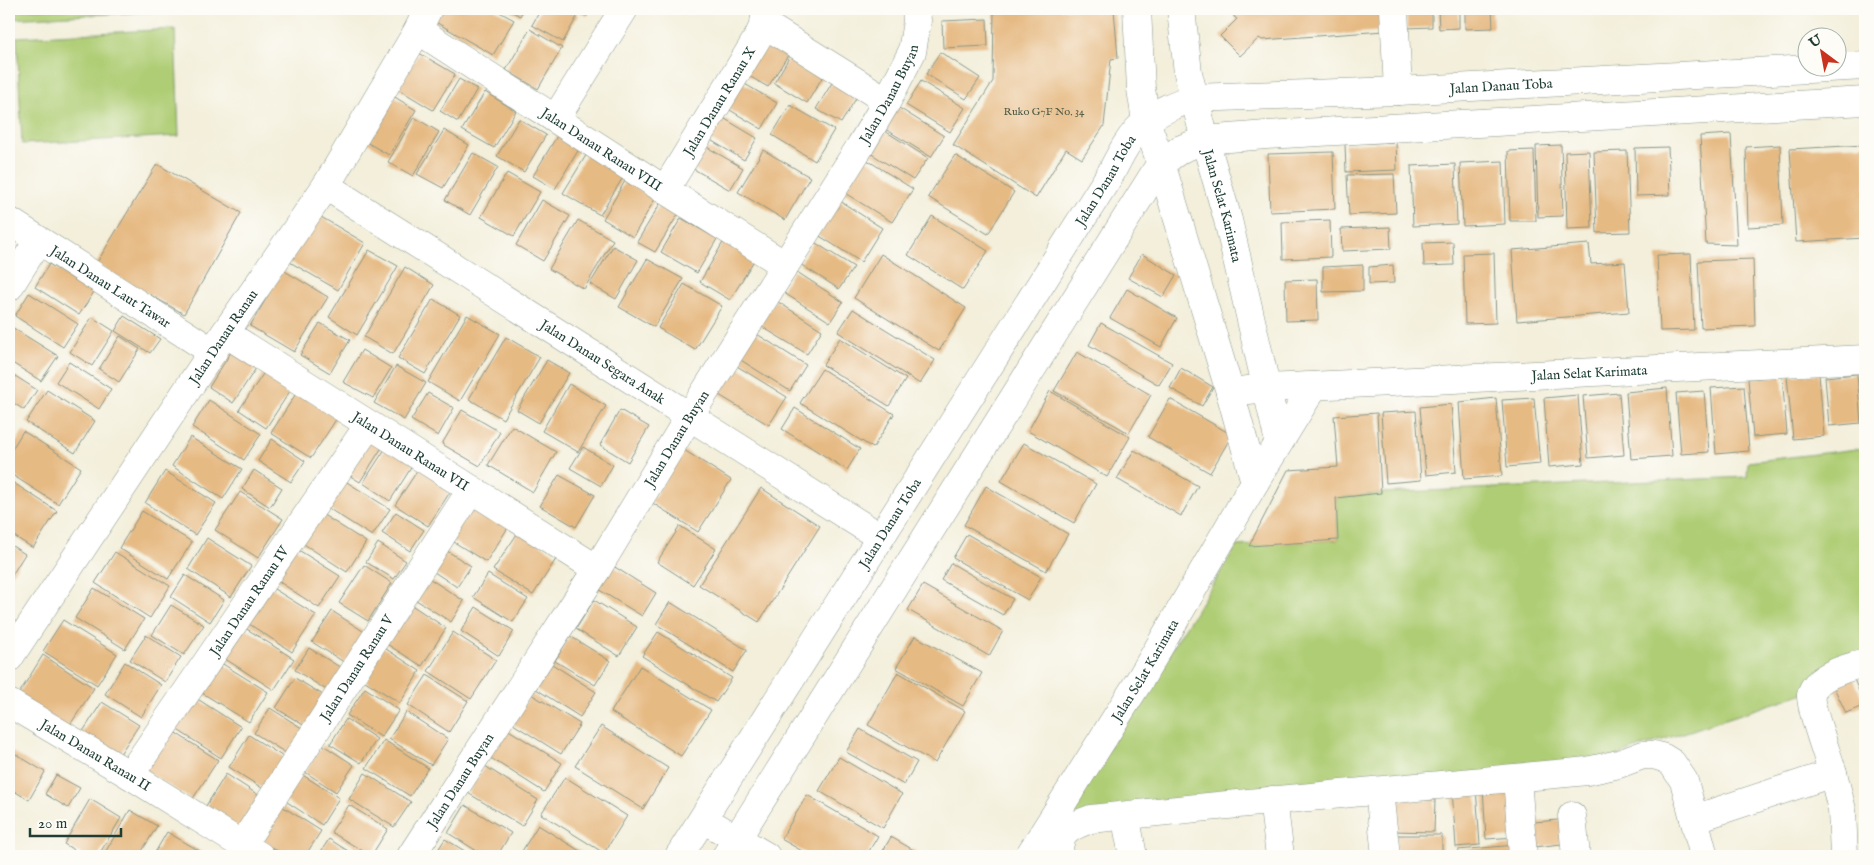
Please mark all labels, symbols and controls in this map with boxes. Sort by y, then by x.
north arrow [1796,28,1846,78]
text: U [1805,30,1826,53]
street label: Jalan Danau Ranau X [679,43,760,161]
street label: Jalan Danau Buyan [855,43,923,149]
street label: Jalan Danau Toba [1447,75,1554,98]
street label: Jalan Danau Ranau VIII [536,103,665,196]
house number: Ruko G7F No. 34 [1004,105,1085,119]
street label: Jalan Danau Toba [1071,131,1141,231]
street label: Jalan Selat Karimata [1198,145,1246,265]
street label: Jalan Danau Laut Tawar [45,241,174,333]
street label: Jalan Danau Ranau [184,286,262,390]
street label: Jalan Danau Segara Anak [535,315,669,409]
street label: Jalan Selat Karimata [1529,362,1649,385]
street label: Jalan Danau Buyan [640,387,714,492]
street label: Jalan Danau Ranau VII [347,407,472,495]
street label: Jalan Danau Toba [854,474,926,574]
street label: Jalan Danau Ranau IV [205,542,294,661]
street label: Jalan Danau Ranau V [315,611,398,726]
street label: Jalan Selat Karimata [1107,615,1184,727]
street label: Jalan Danau Ranau II [35,715,154,796]
street label: Jalan Danau Buyan [422,730,499,834]
scale bar [30,805,121,837]
text: 20 m [38,814,68,833]

